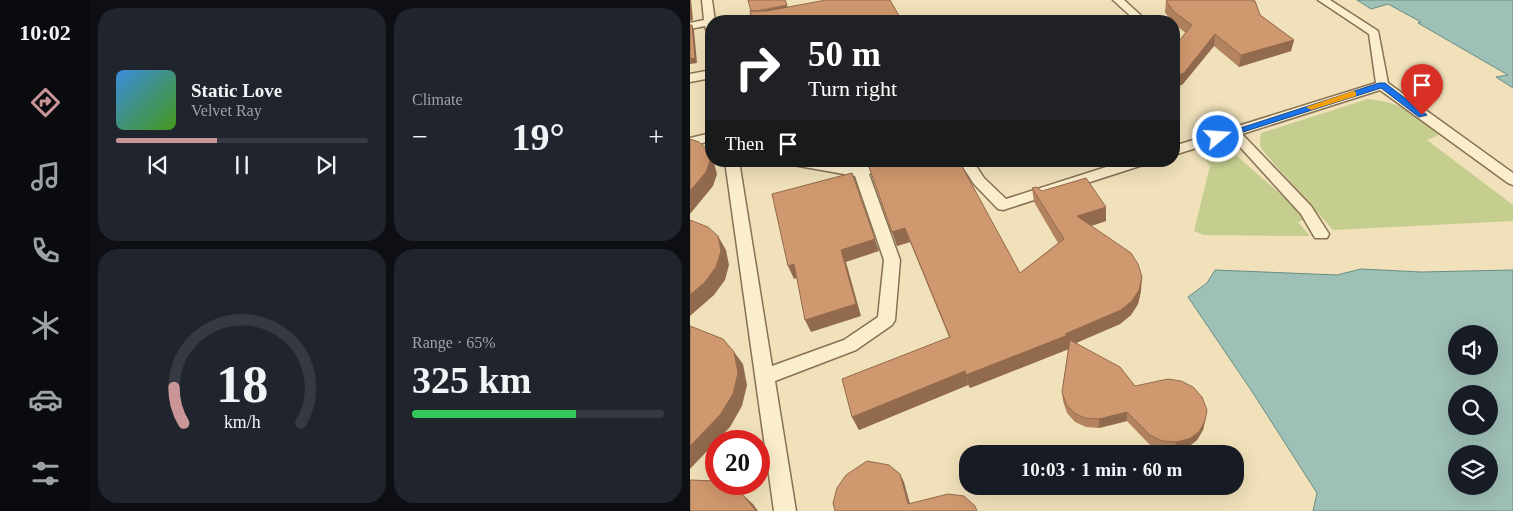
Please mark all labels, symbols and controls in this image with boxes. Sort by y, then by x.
text: 10:02 [19,20,71,45]
icon: right [725,35,790,100]
text: 50 m [808,35,881,74]
pin [1401,64,1443,115]
icon: arrive [1408,71,1436,99]
text: Turn right [808,76,897,101]
text: Static Love [191,80,282,101]
icon: directions [28,85,63,120]
text: Climate [412,91,463,108]
text: Velvet Ray [191,102,262,119]
position arrow [1191,110,1243,162]
text: 19° [511,116,565,158]
text: − [412,121,428,152]
text: + [648,121,664,152]
icon: arrive [774,130,802,158]
text: Then [725,133,764,154]
icon: previous [144,151,172,179]
icon: pause [228,151,256,179]
icon: next [312,151,340,179]
icon: music [28,159,63,194]
icon: phone [28,233,63,268]
icon: climate [28,308,63,343]
map controls [1448,325,1498,495]
button: sound [1448,325,1498,375]
text: Range · 65% [412,334,496,351]
text: 18 [216,356,268,413]
text: 325 km [412,359,531,401]
icon: car [28,382,63,417]
button: search [1448,385,1498,435]
text: km/h [224,412,260,432]
speed limit sign: 20 [705,430,770,495]
button: layers [1448,445,1498,495]
icon: filters [28,456,63,491]
text: 10:03 · 1 min · 60 m [1021,459,1182,480]

